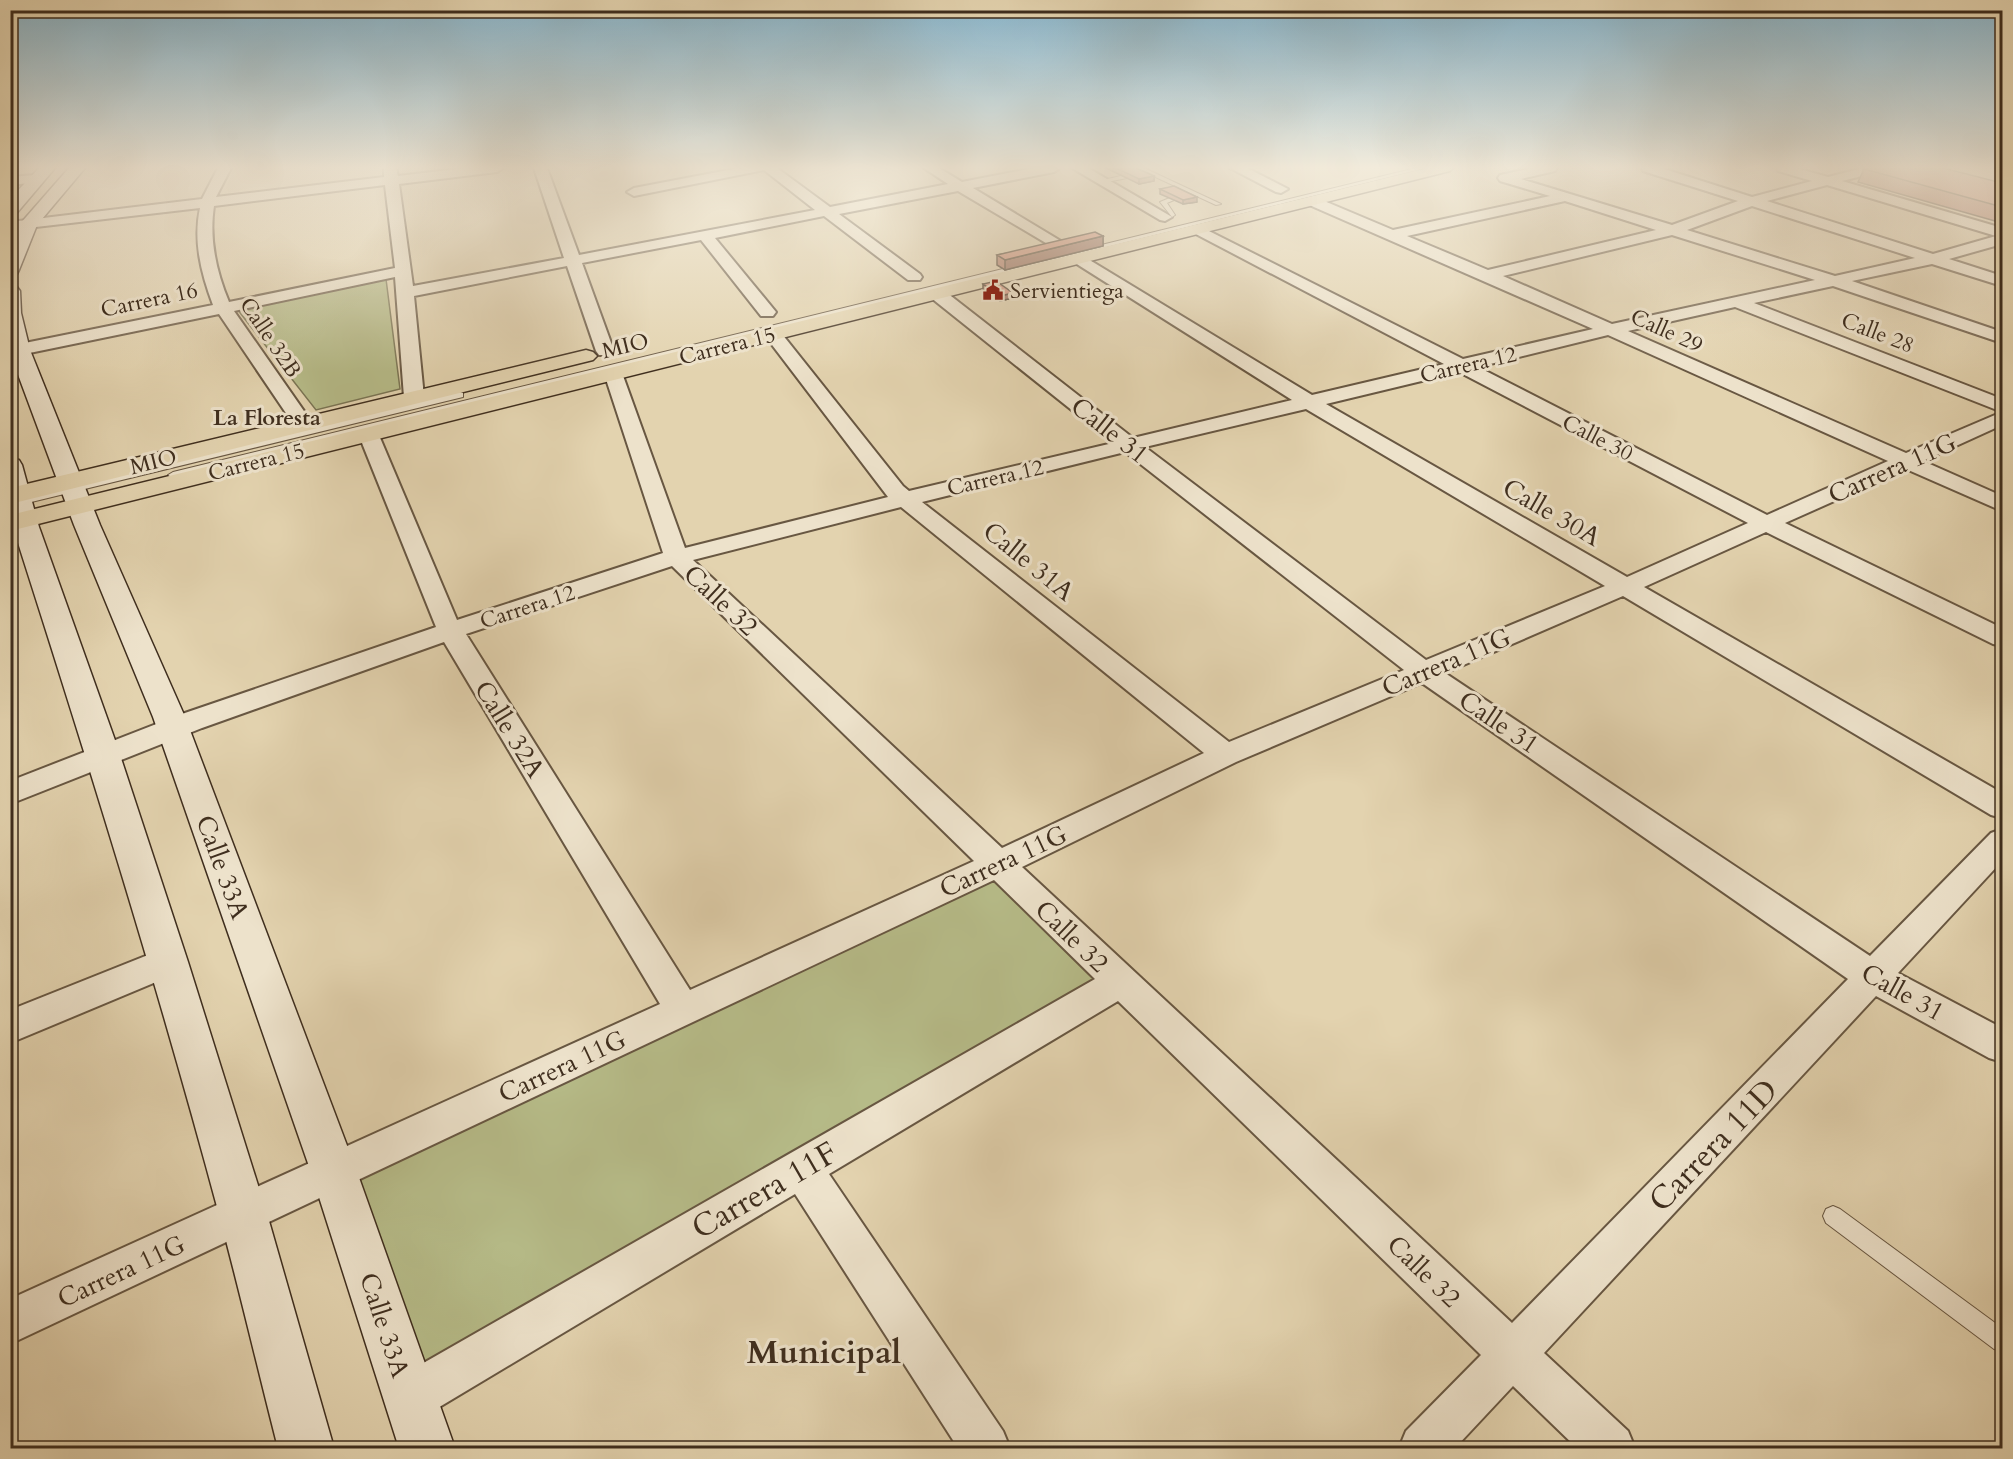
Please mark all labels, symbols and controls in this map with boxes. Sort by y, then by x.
street label: Carrera 16 [98,275,200,325]
place label: Servientiega [1010,276,1124,306]
public building icon: Servientiega [981,278,1005,302]
street label: Calle 32B [232,291,308,384]
street label: Calle 29 [1626,302,1707,360]
street label: Calle 28 [1837,305,1918,361]
street label: Carrera 15 [676,320,779,372]
street label: MIO [599,326,652,366]
street label: Carrera 12 [1417,339,1520,391]
street label: Calle 31 [1064,389,1156,472]
district label: La Floresta [213,403,321,433]
street label: Calle 30 [1557,407,1638,469]
street label: Carrera 11G [1823,425,1962,512]
street label: Carrera 15 [205,436,308,488]
street label: MIO [127,442,180,482]
street label: Carrera 12 [944,452,1047,504]
street label: Calle 30A [1496,470,1608,555]
street label: Calle 31A [976,514,1082,609]
street label: Calle 32 [676,557,765,644]
street label: Carrera 12 [476,577,579,636]
street label: Carrera 11G [1376,620,1516,705]
street label: Calle 32A [466,674,553,785]
street label: Calle 31 [1452,683,1546,762]
street label: Calle 33A [188,810,258,924]
street label: Carrera 11G [934,817,1073,906]
street label: Calle 32 [1027,893,1116,980]
street label: Calle 31 [1855,955,1951,1030]
street label: Carrera 11G [493,1022,632,1111]
street label: Carrera 11D [1639,1070,1788,1222]
street label: Carrera 11F [684,1131,845,1250]
street label: Carrera 11G [52,1227,191,1316]
street label: Calle 32 [1379,1228,1468,1315]
street label: Calle 33A [351,1268,418,1383]
district label: Municipal [747,1330,902,1375]

